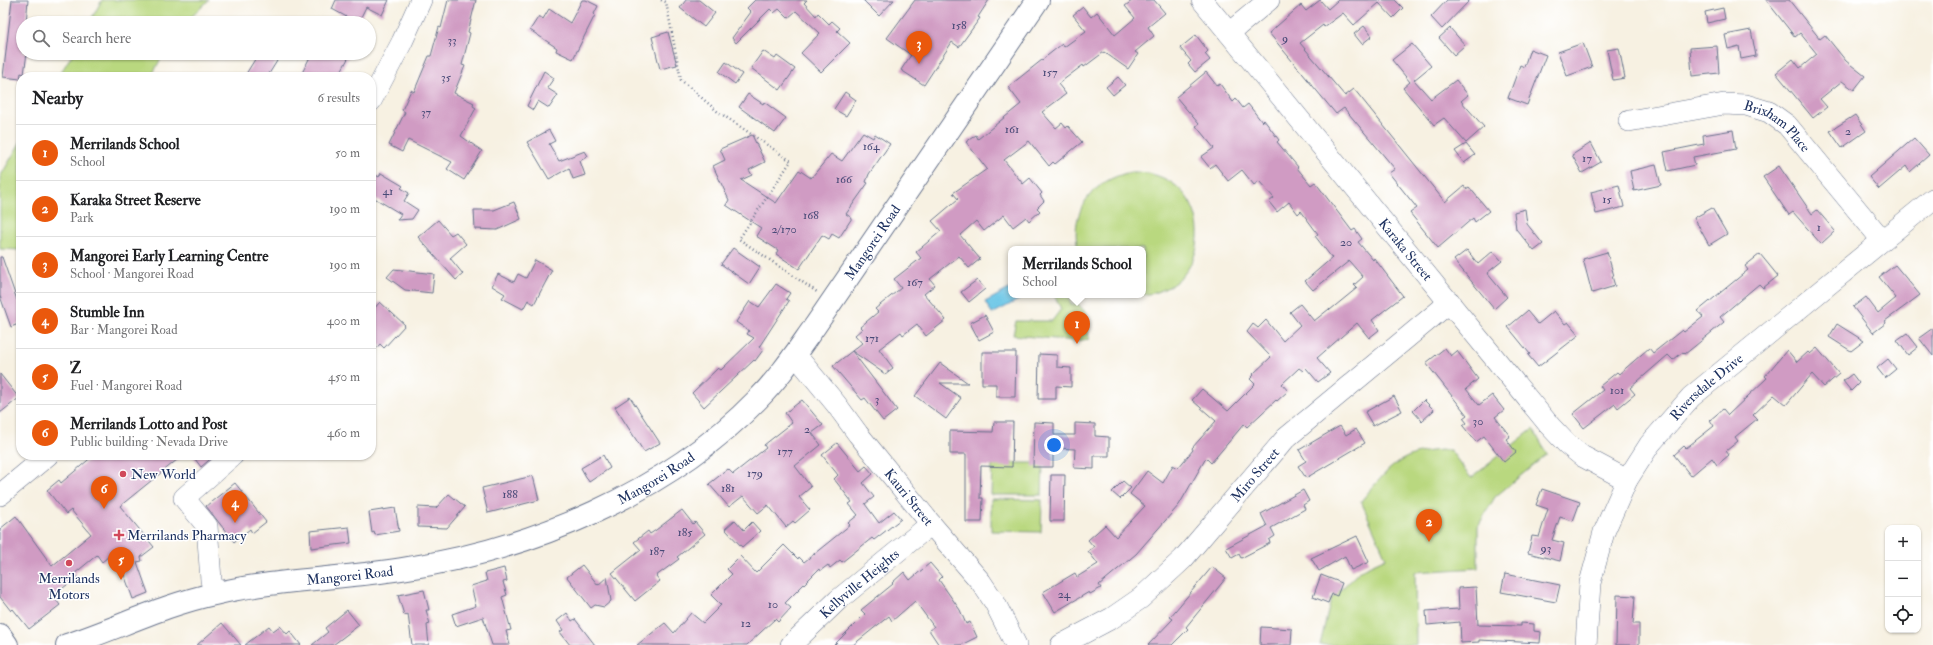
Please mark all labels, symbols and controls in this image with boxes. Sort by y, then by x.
search box [16,16,376,60]
house number: 158 [951,18,967,33]
icon: search [30,27,52,49]
text: Search here [62,29,131,48]
pin: 3 [906,31,932,64]
house number: 9 [1281,31,1288,46]
house number: 33 [447,33,457,48]
house number: 157 [1042,65,1058,80]
house number: 35 [441,70,452,85]
text: Nearby [32,88,83,109]
text: 6 results [317,90,360,106]
street label: Brixham Place [1742,96,1814,155]
house number: 37 [421,105,432,120]
house number: 161 [1005,122,1019,137]
house number: 2 [1845,124,1851,139]
text: Merrilands School [70,135,180,154]
house number: 164 [863,139,880,154]
text: 1 [43,145,47,161]
text: 50 m [335,145,360,161]
house number: 17 [1582,151,1592,166]
text: School [70,154,105,170]
house number: 166 [836,172,853,187]
house number: 41 [383,184,393,199]
text: Karaka Street Reserve [70,191,201,210]
house number: 15 [1602,192,1612,207]
text: 2 [42,201,48,217]
text: 190 m [329,201,360,217]
street label: Mangorei Road [841,201,904,283]
house number: 168 [803,208,819,223]
text: Park [70,210,94,226]
street label: Karaka Street [1375,215,1437,284]
house number: 1 [1817,220,1821,235]
house number: 2/170 [771,222,797,237]
house number: 20 [1340,235,1352,250]
popup [1008,246,1146,298]
text: Mangorei Early Learning Centre [70,247,268,266]
text: Merrilands School [1022,255,1132,274]
text: 3 [43,257,48,273]
text: 190 m [329,257,360,273]
text: School · Mangorei Road [70,266,194,282]
text: School [1022,274,1057,290]
house number: 167 [907,275,923,290]
text: Stumble Inn [70,303,145,322]
pin: 1 [1064,311,1090,344]
text: 4 [41,313,49,329]
text: 400 m [327,313,360,329]
text: Bar · Mangorei Road [70,322,178,338]
house number: 171 [865,331,879,346]
street label: Riversdale Drive [1666,350,1746,424]
text: Z [70,359,81,378]
text: 5 [42,369,48,385]
text: 450 m [328,369,360,385]
text: Fuel · Mangorei Road [70,378,182,394]
house number: 101 [1610,383,1624,398]
house number: 3 [875,392,879,407]
house number: 30 [1473,414,1483,429]
text: Merrilands Lotto and Post [70,415,227,434]
house number: 2 [804,422,810,437]
text: 6 [42,425,48,441]
text: 460 m [327,425,360,441]
text: Public building · Nevada Drive [70,434,228,450]
your location [1044,435,1064,455]
house number: 177 [777,444,793,459]
street label: Miro Street [1227,444,1283,505]
street label: Mangorei Road [614,448,698,508]
street label: Kauri Street [881,465,938,529]
place label: New World [131,466,196,483]
house number: 179 [747,466,763,481]
marker: New World [118,469,128,479]
pin: 6 [91,476,117,509]
house number: 181 [721,481,735,496]
house number: 188 [502,487,518,502]
pin: 4 [222,490,248,523]
pin: 2 [1416,509,1442,542]
house number: 185 [677,525,693,540]
map controls [1885,525,1921,633]
button: + [1885,525,1921,561]
place label: Merrilands Pharmacy [127,527,247,545]
marker: Merrilands Pharmacy [114,530,124,540]
house number: 93 [1540,541,1551,556]
house number: 187 [649,544,665,559]
street label: Kellyville Heights [816,545,903,622]
pin: 5 [108,547,134,580]
marker: Merrilands Motors [64,558,74,568]
button: − [1885,561,1921,597]
street label: Mangorei Road [306,562,394,588]
place label: Merrilands Motors [38,570,100,603]
house number: 24 [1058,587,1071,602]
house number: 10 [768,597,778,612]
button: locate [1885,597,1921,633]
house number: 12 [741,616,751,631]

